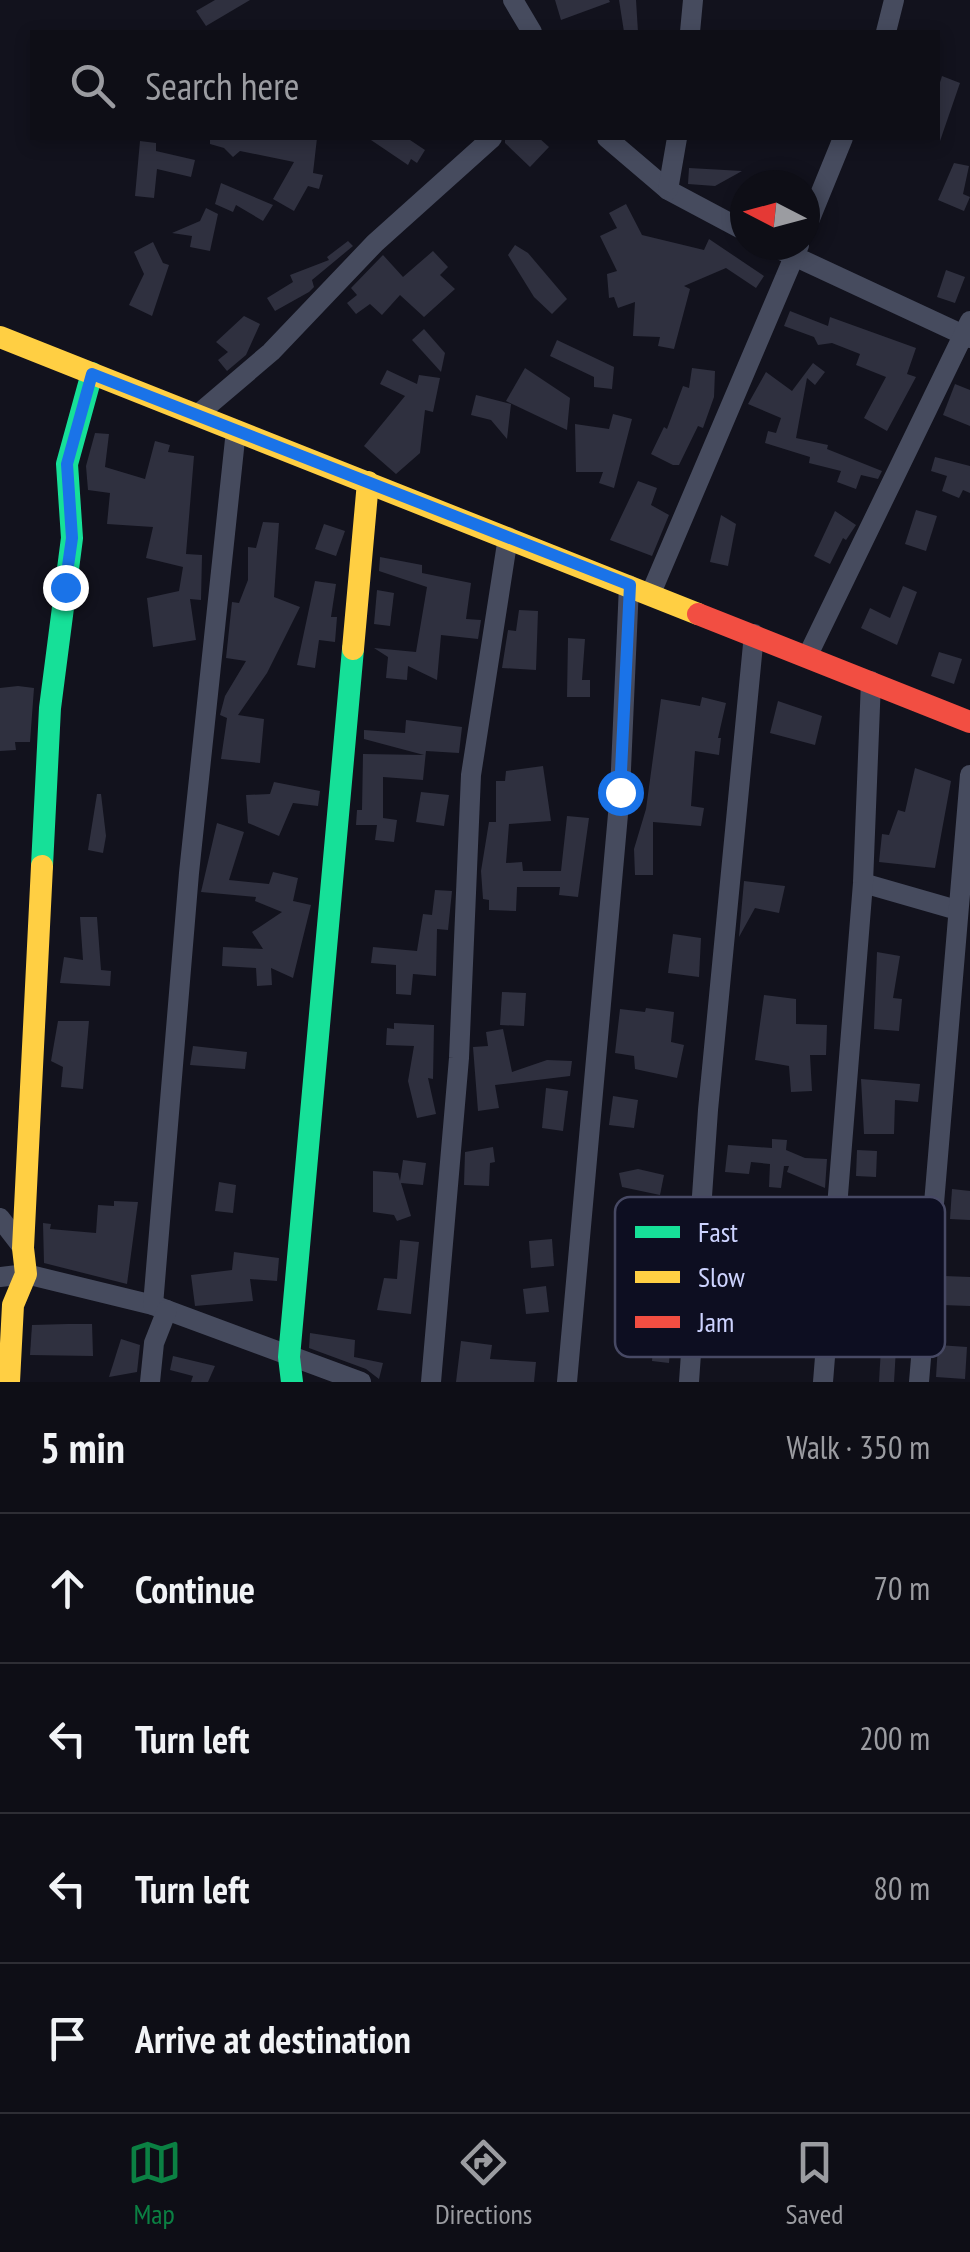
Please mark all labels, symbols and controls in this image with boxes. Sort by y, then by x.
search box [30,30,940,140]
icon: search [65,58,120,113]
text: Search here [145,61,299,110]
north arrow [730,170,820,260]
route end [43,565,89,611]
route start [598,770,644,816]
legend [615,1197,945,1357]
text: Fast [698,1213,738,1250]
text: Slow [698,1258,745,1295]
text: Jam [697,1303,734,1340]
text: 5 min [40,1420,125,1475]
text: Walk · 350 m [786,1426,930,1468]
icon: ahead [40,1561,95,1616]
text: Continue [135,1564,255,1613]
text: 70 m [874,1567,930,1609]
icon: left [40,1711,95,1766]
text: Turn left [135,1714,249,1763]
text: 200 m [859,1717,930,1759]
icon: left [40,1861,95,1916]
text: Turn left [135,1864,249,1913]
text: 80 m [874,1867,930,1909]
icon: arrive [40,2011,95,2066]
text: Arrive at destination [135,2014,411,2063]
tab: Map [127,2135,182,2232]
tab: Directions [435,2135,532,2232]
tab: Saved [786,2135,843,2232]

